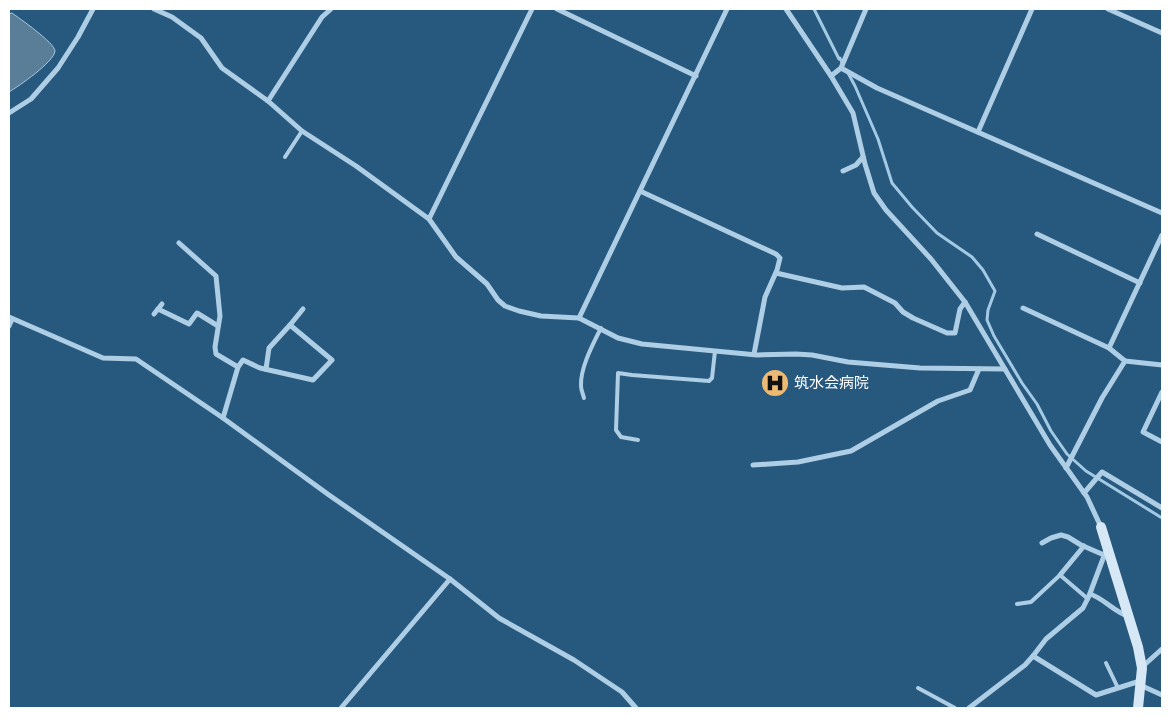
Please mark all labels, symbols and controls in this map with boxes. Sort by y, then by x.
hospital icon: 筑水会病院 [760,368,790,398]
place label: 筑水会病院 [794,374,869,393]

